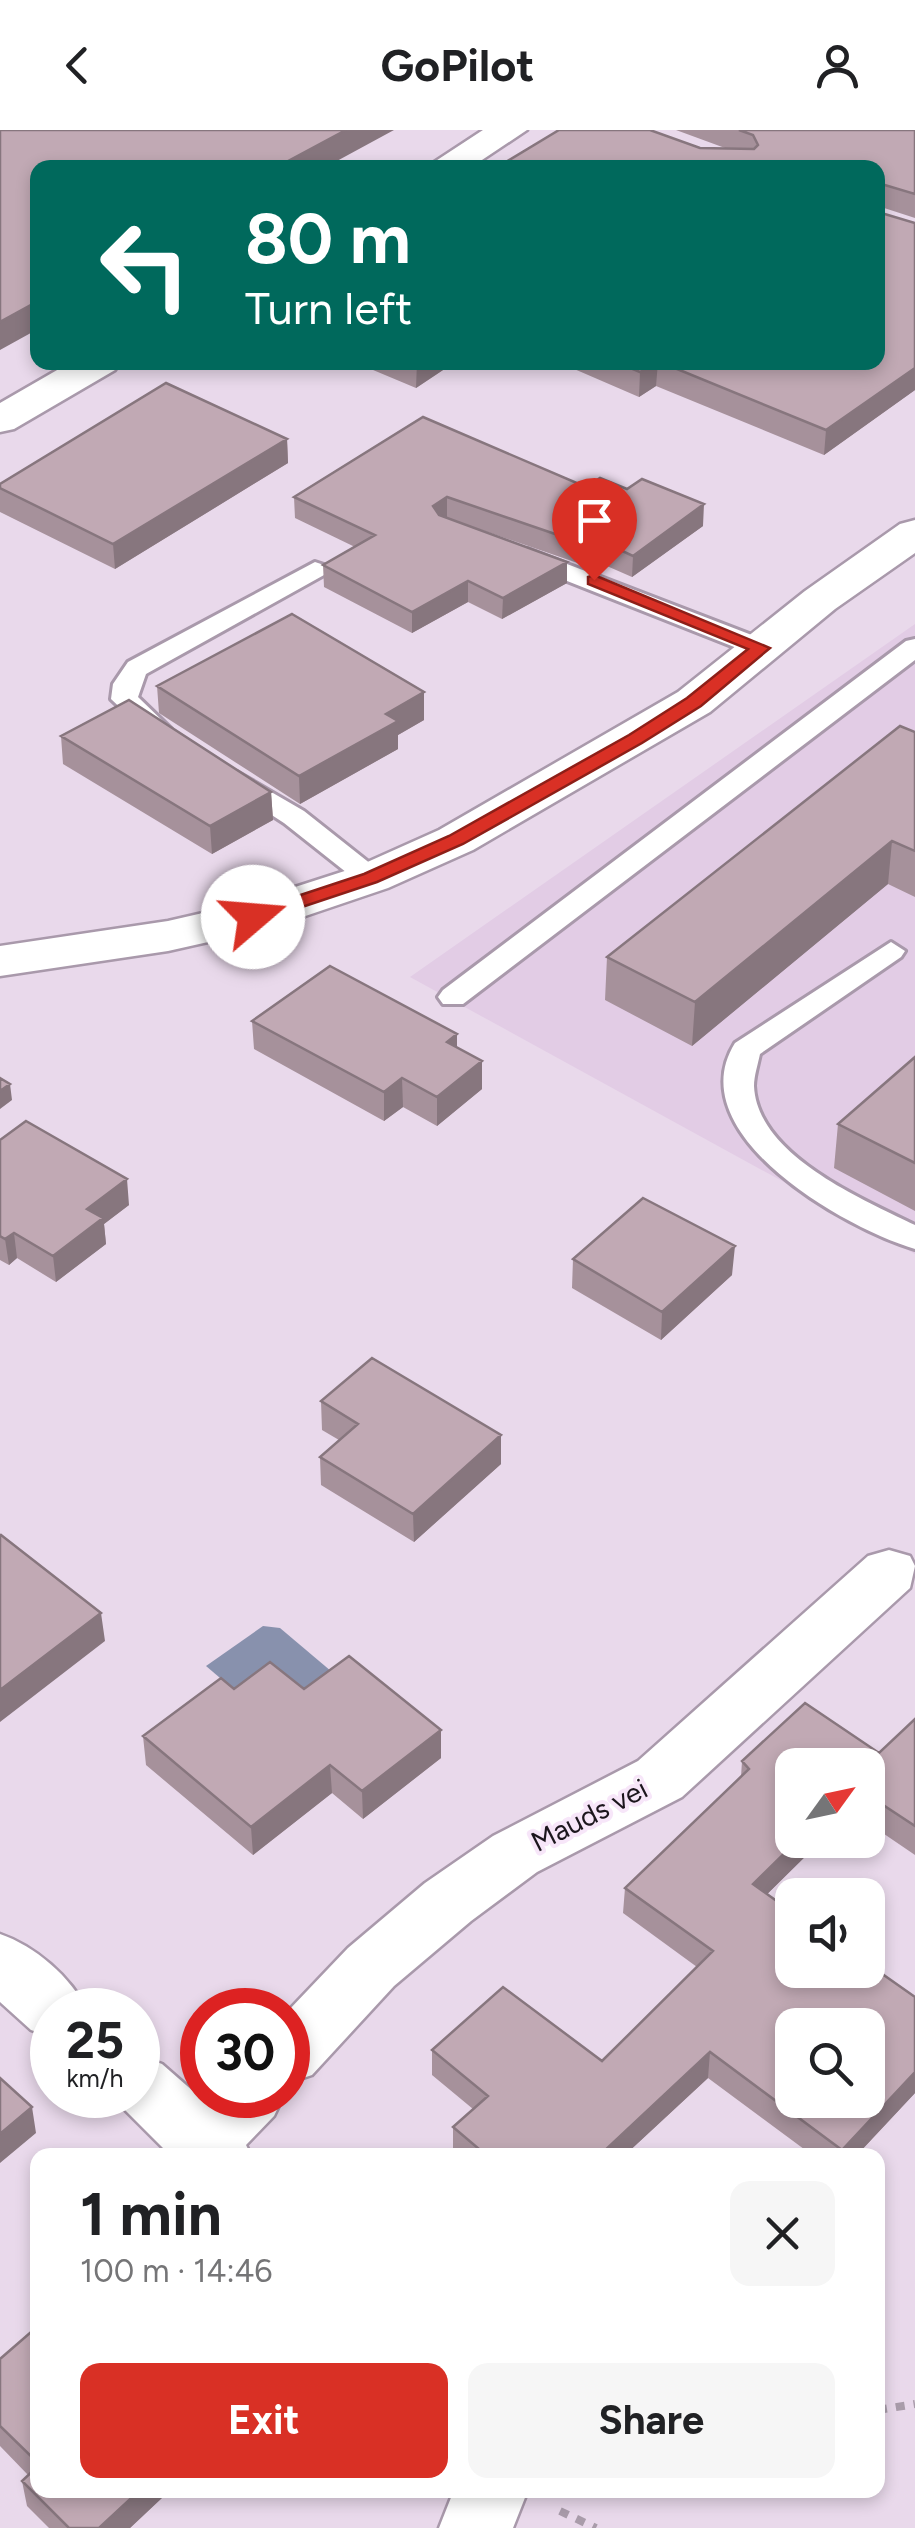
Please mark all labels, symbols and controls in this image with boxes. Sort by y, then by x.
icon: back [50,38,105,93]
text: GoPilot [381,38,534,92]
icon: person [810,38,865,93]
text: 80 m [245,196,411,281]
icon: left [80,200,210,330]
text: Turn left [245,281,412,335]
pin [552,478,637,581]
icon: arrive [567,493,622,548]
position arrow [201,865,305,969]
north arrow [775,1748,885,1858]
map controls [775,1748,885,2118]
street label: Mauds vei [525,1771,653,1859]
button: sound [775,1878,885,1988]
speed limit sign: 30 [180,1988,310,2118]
button: search [775,2008,885,2118]
text: 25 [66,2010,124,2071]
text: km/h [66,2063,124,2093]
text: 1 min [80,2178,222,2250]
button: close [730,2181,835,2286]
text: 100 m · 14:46 [80,2252,272,2290]
button: Exit [80,2363,448,2478]
button: Share [468,2363,835,2478]

